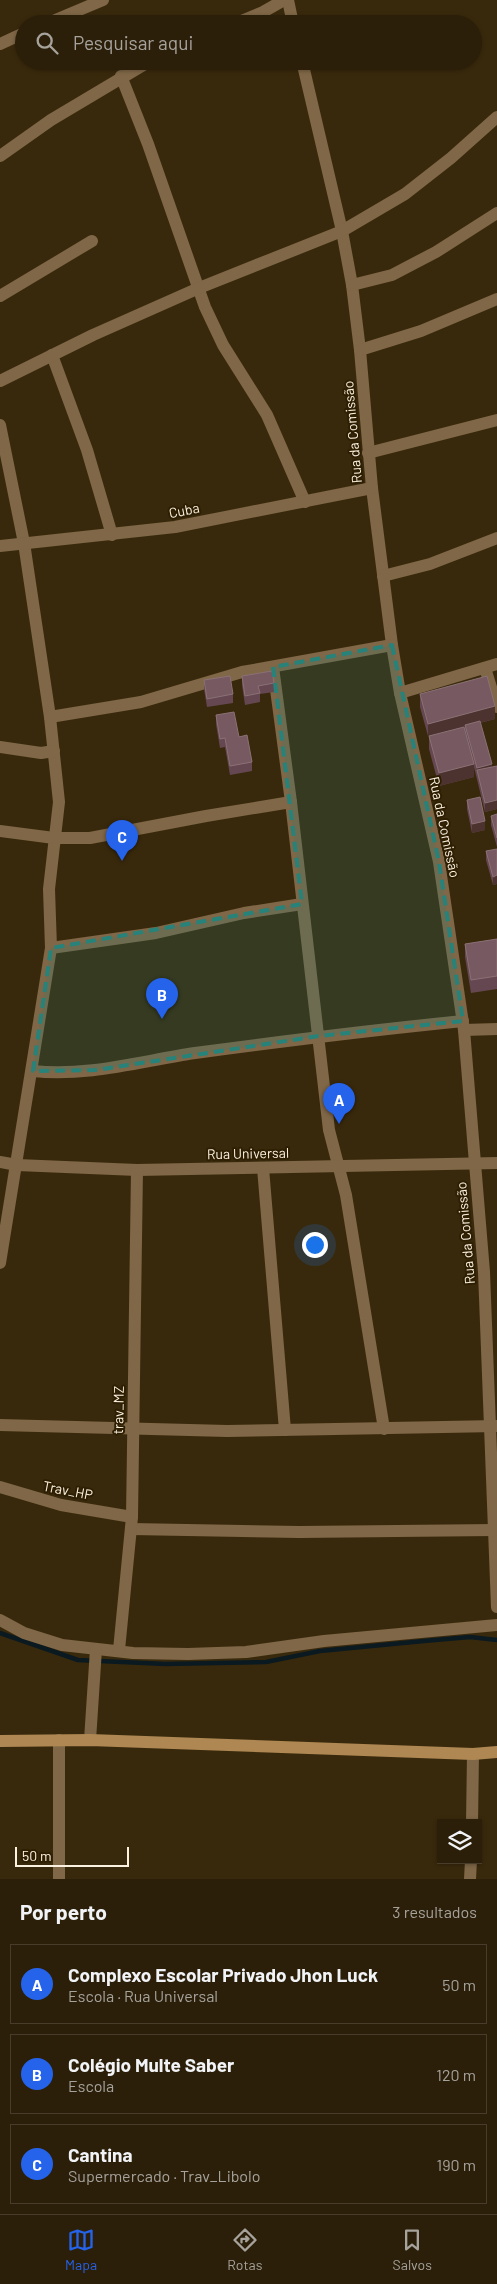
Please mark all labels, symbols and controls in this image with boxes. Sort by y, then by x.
search box [15,15,482,70]
icon: search [33,29,61,57]
text: Pesquisar aqui [73,31,193,54]
street label: Rua da Comissão [339,380,365,484]
street label: Cuba [167,499,201,521]
street label: Rua da Comissão [426,775,464,879]
pin: C [106,820,138,861]
pin: B [146,978,178,1019]
pin: A [323,1083,355,1124]
street label: Rua Universal [207,1144,289,1162]
street label: Rua da Comissão [452,1181,478,1285]
your location [302,1232,328,1258]
street label: trav_MZ [109,1386,127,1434]
street label: Trav_HP [42,1477,94,1503]
map controls [437,1819,482,1864]
button: layers [437,1819,482,1864]
scale bar [15,1844,129,1867]
text: 50 m [22,1847,51,1864]
text: Por perto [20,1899,107,1924]
text: 3 resultados [392,1902,477,1921]
text: Complexo Escolar Privado Jhon Luck [68,1963,378,1986]
text: A [32,1975,42,1994]
text: 50 m [442,1975,476,1994]
text: Escola · Rua Universal [68,1986,218,2005]
text: Colégio Multe Saber [68,2053,234,2076]
text: B [32,2065,42,2084]
text: 120 m [436,2065,476,2084]
text: Escola [68,2076,114,2095]
text: Cantina [68,2143,132,2166]
text: C [32,2155,42,2174]
text: 190 m [437,2155,476,2174]
text: Supermercado · Trav_Libolo [68,2166,260,2185]
tab: Mapa [65,2226,97,2273]
tab: Rotas [227,2226,262,2273]
tab: Salvos [393,2226,432,2273]

